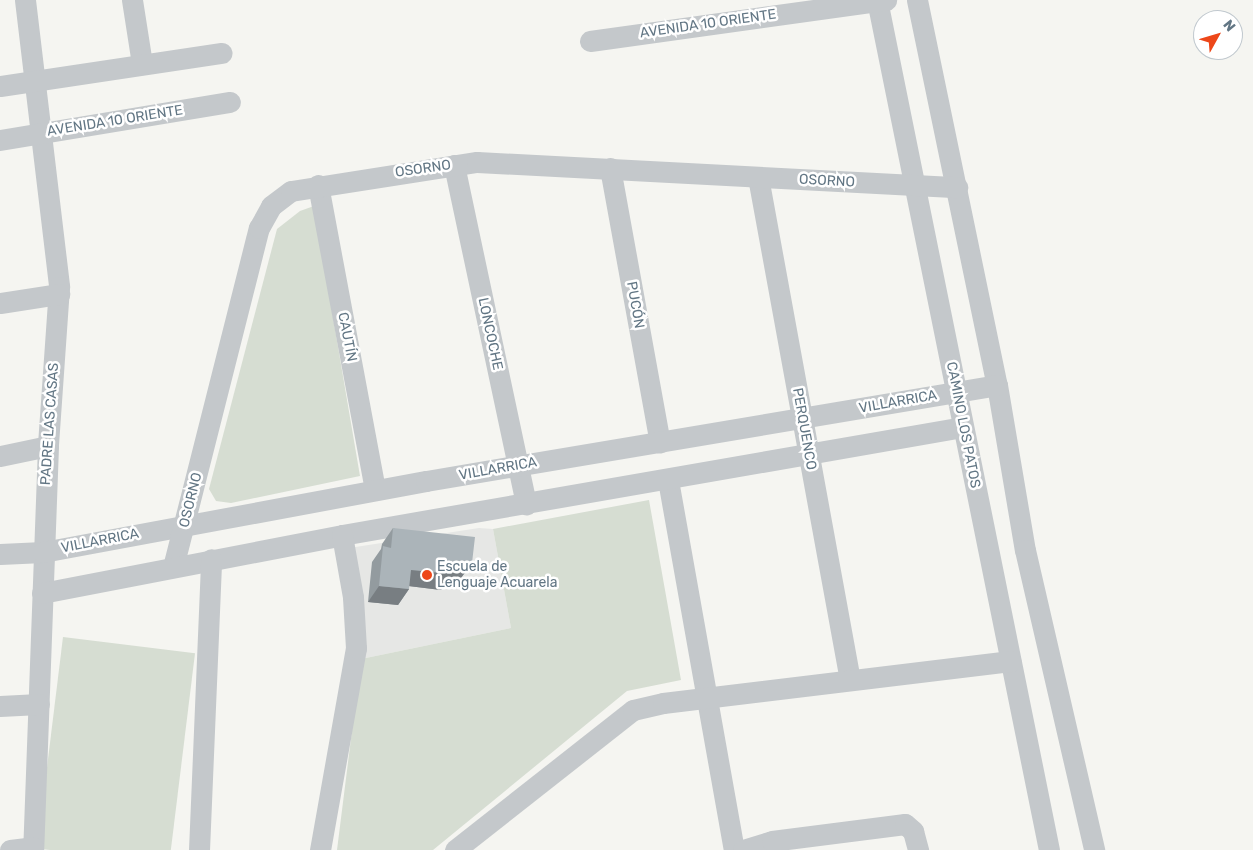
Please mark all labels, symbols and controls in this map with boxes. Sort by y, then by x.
street label: AVENIDA 10 ORIENTE [639,6,777,42]
north arrow [1193,10,1243,60]
text: N [1219,17,1239,35]
street label: AVENIDA 10 ORIENTE [46,102,184,140]
street label: OSORNO [394,157,452,181]
street label: OSORNO [799,171,855,191]
street label: PUCÓN [623,280,647,330]
street label: LONCOCHE [474,296,506,372]
street label: CAUTÍN [334,311,360,363]
street label: CAMINO LOS PATOS [943,360,983,490]
street label: PADRE LAS CASAS [37,362,63,486]
street label: PERQUENCO [789,387,819,471]
street label: VILLARRICA [858,387,938,417]
street label: VILLARRICA [458,454,538,484]
street label: OSORNO [176,471,206,529]
street label: VILLARRICA [60,525,140,557]
place label: Escuela de Lenguaje Acuarela [437,559,558,592]
marker: Escuela de Lenguaje Acuarela [421,569,433,581]

